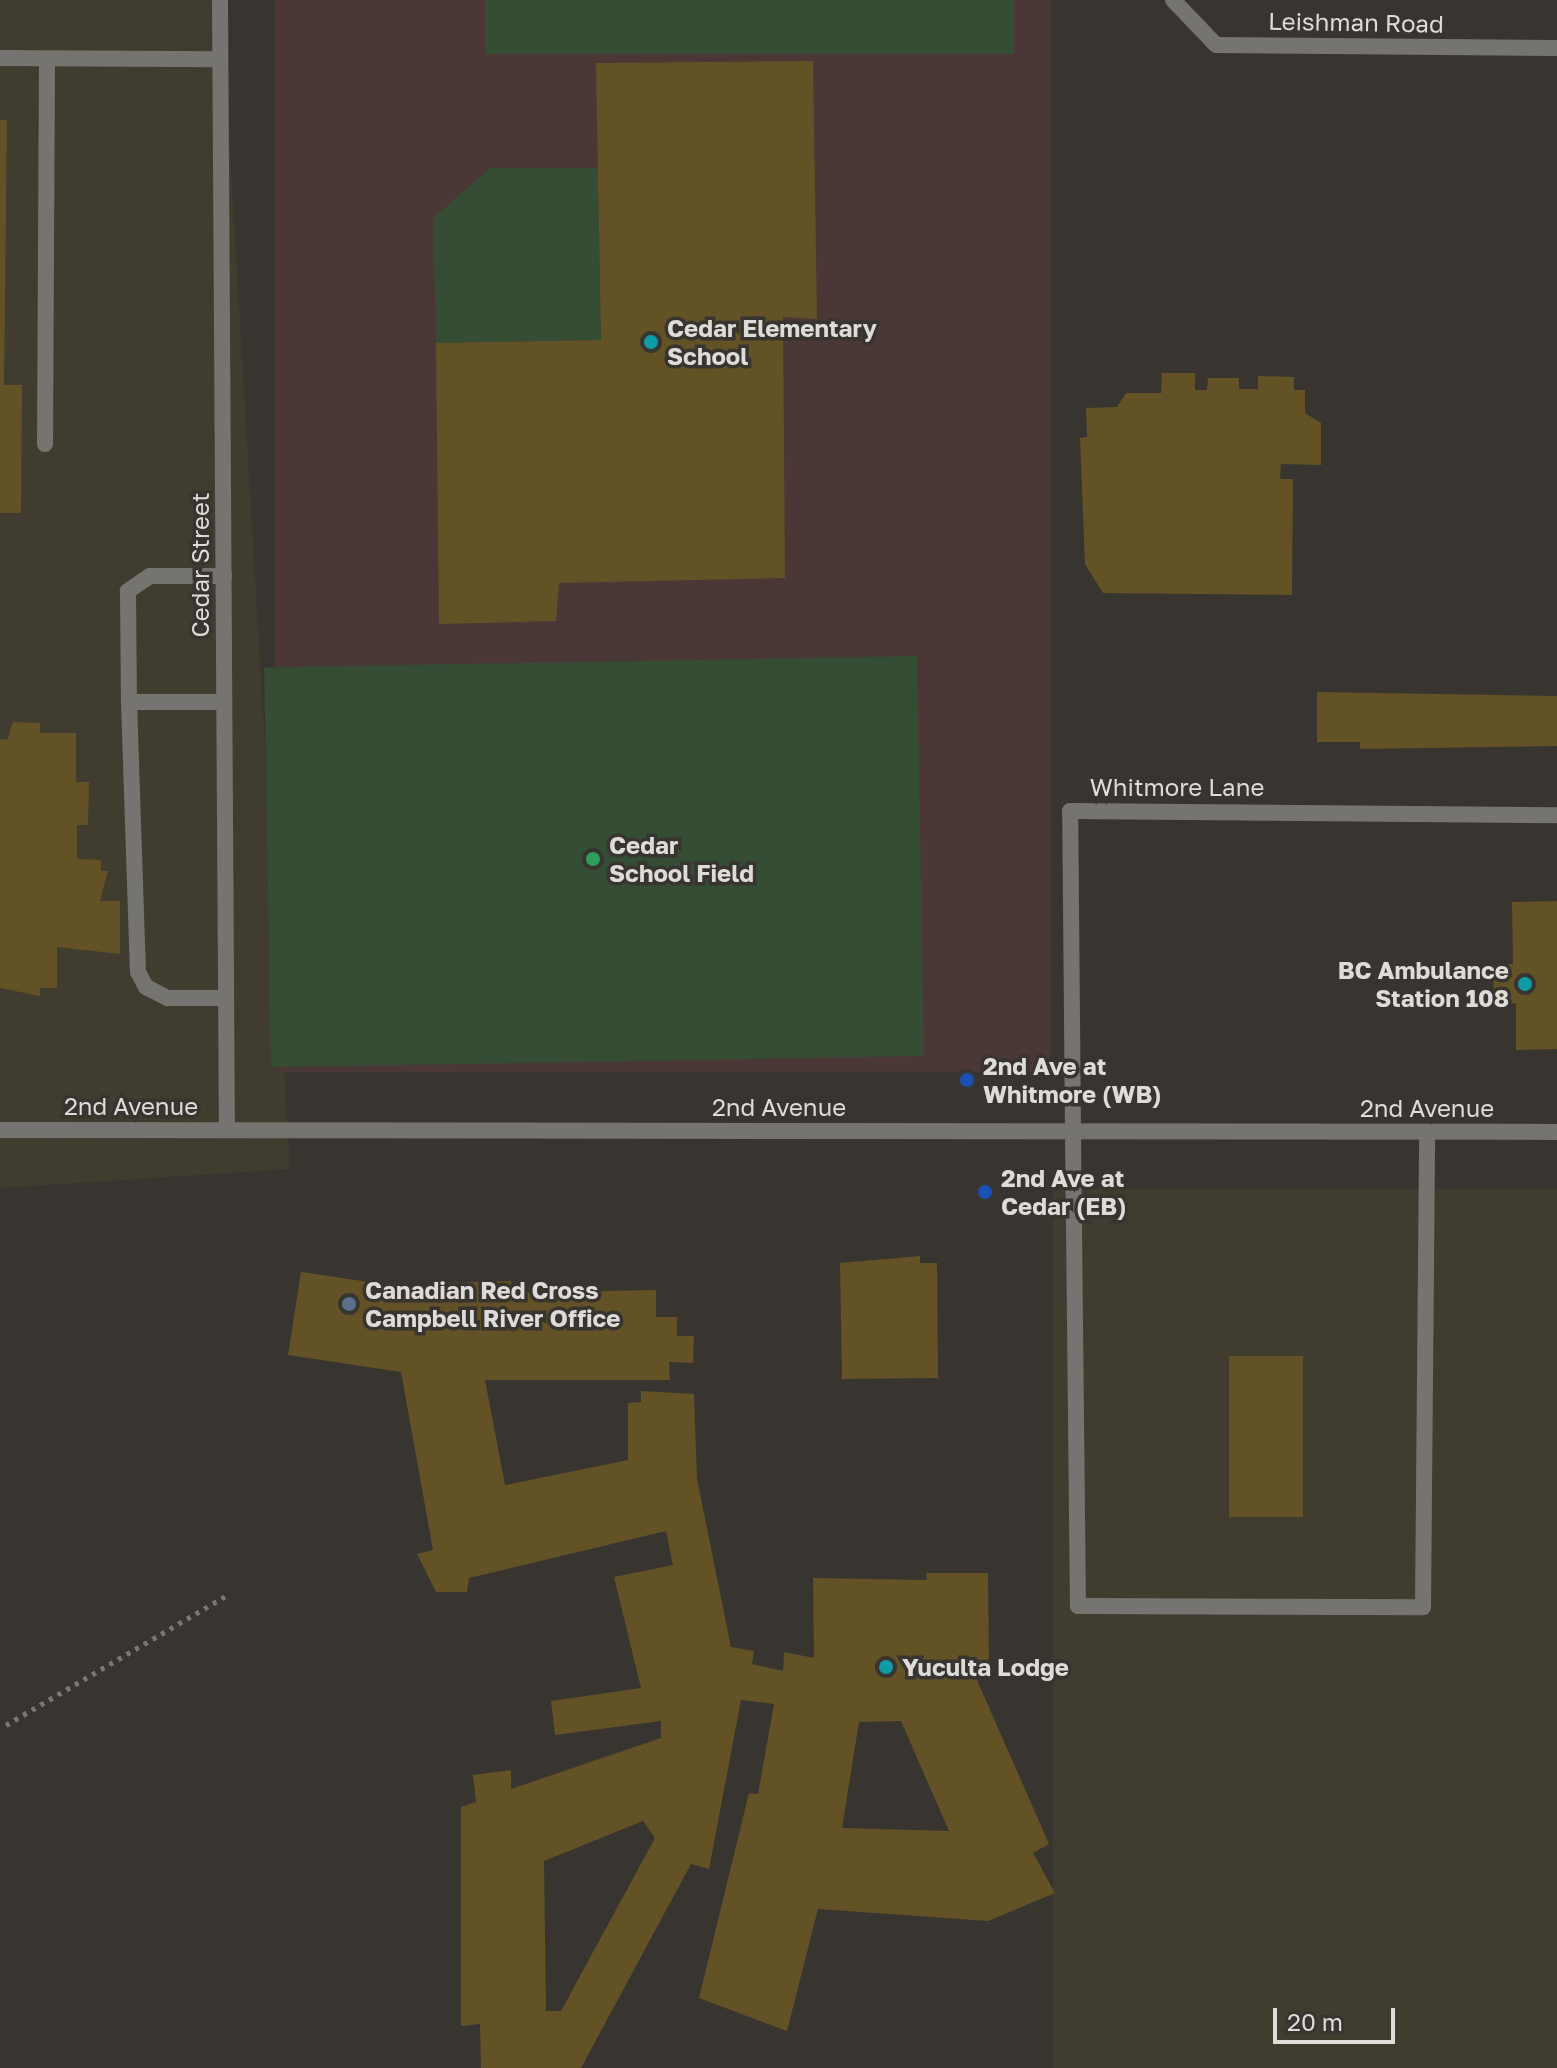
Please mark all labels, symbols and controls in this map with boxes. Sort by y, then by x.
street label: Leishman Road [1268,6,1444,38]
place label: Cedar Elementary School [667,314,877,370]
marker: Cedar Elementary School [642,333,660,351]
street label: Cedar Street [186,493,214,637]
street label: Whitmore Lane [1090,773,1264,801]
place label: Cedar School Field [609,831,754,887]
marker: Cedar School Field [584,850,602,868]
place label: BC Ambulance Station 108 [1338,956,1509,1012]
marker: BC Ambulance Station 108 [1516,975,1534,993]
place label: 2nd Ave at Whitmore (WB) [983,1052,1161,1108]
marker: 2nd Ave at Whitmore (WB) [958,1071,976,1089]
street label: 2nd Avenue [64,1092,198,1120]
street label: 2nd Avenue [712,1093,846,1121]
street label: 2nd Avenue [1360,1094,1494,1122]
place label: 2nd Ave at Cedar (EB) [1001,1164,1126,1220]
marker: 2nd Ave at Cedar (EB) [976,1183,994,1201]
place label: Canadian Red Cross Campbell River Office [365,1276,620,1332]
marker: Canadian Red Cross Campbell River Office [340,1295,358,1313]
place label: Yuculta Lodge [902,1653,1069,1681]
marker: Yuculta Lodge [877,1658,895,1676]
scale bar [1277,1992,1399,2042]
text: 20 m [1287,2007,1343,2036]

